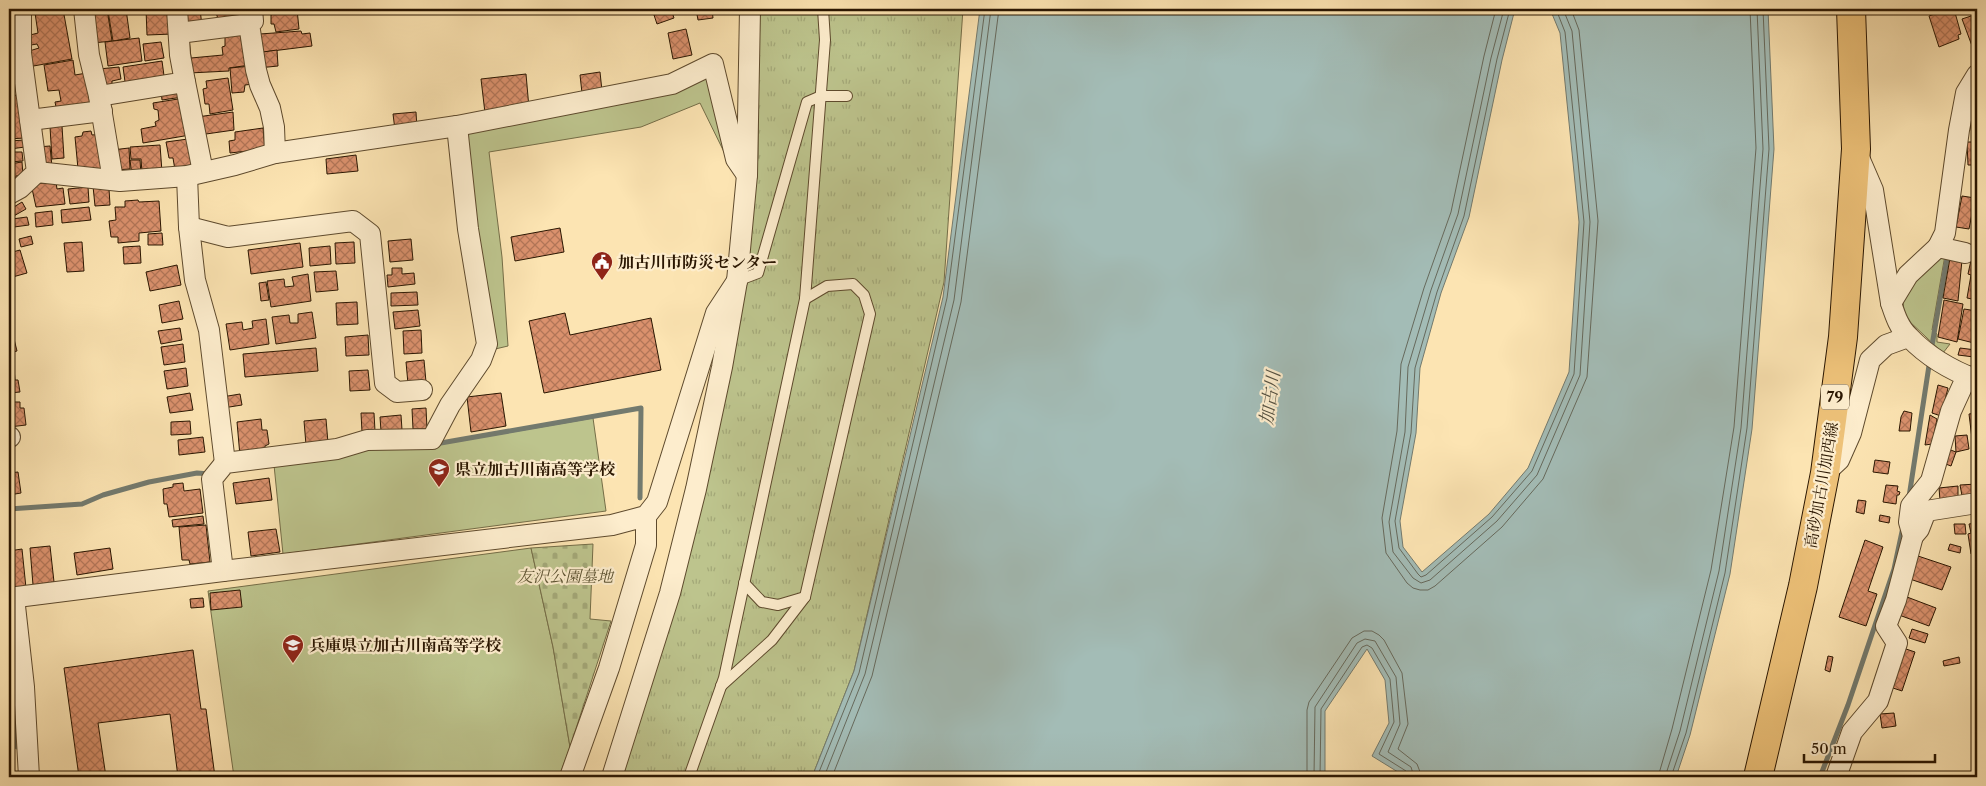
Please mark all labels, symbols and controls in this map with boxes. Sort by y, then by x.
public building icon: 加古川市防災センター [590,250,614,281]
place label: 加古川市防災センター [618,252,777,272]
water label: 加古川 [1255,368,1285,426]
road number: 79 [1821,384,1849,410]
street label: 高砂加古川加西線 [1800,420,1842,550]
school or university icon: 県立加古川南高等学校 [427,457,451,488]
place label: 県立加古川南高等学校 [455,459,616,479]
park label: 友沢公園墓地 [517,566,615,586]
school or university icon: 兵庫県立加古川南高等学校 [281,633,305,664]
place label: 兵庫県立加古川南高等学校 [309,635,502,655]
scale bar [1804,731,1935,763]
text: 50 m [1811,739,1847,758]

